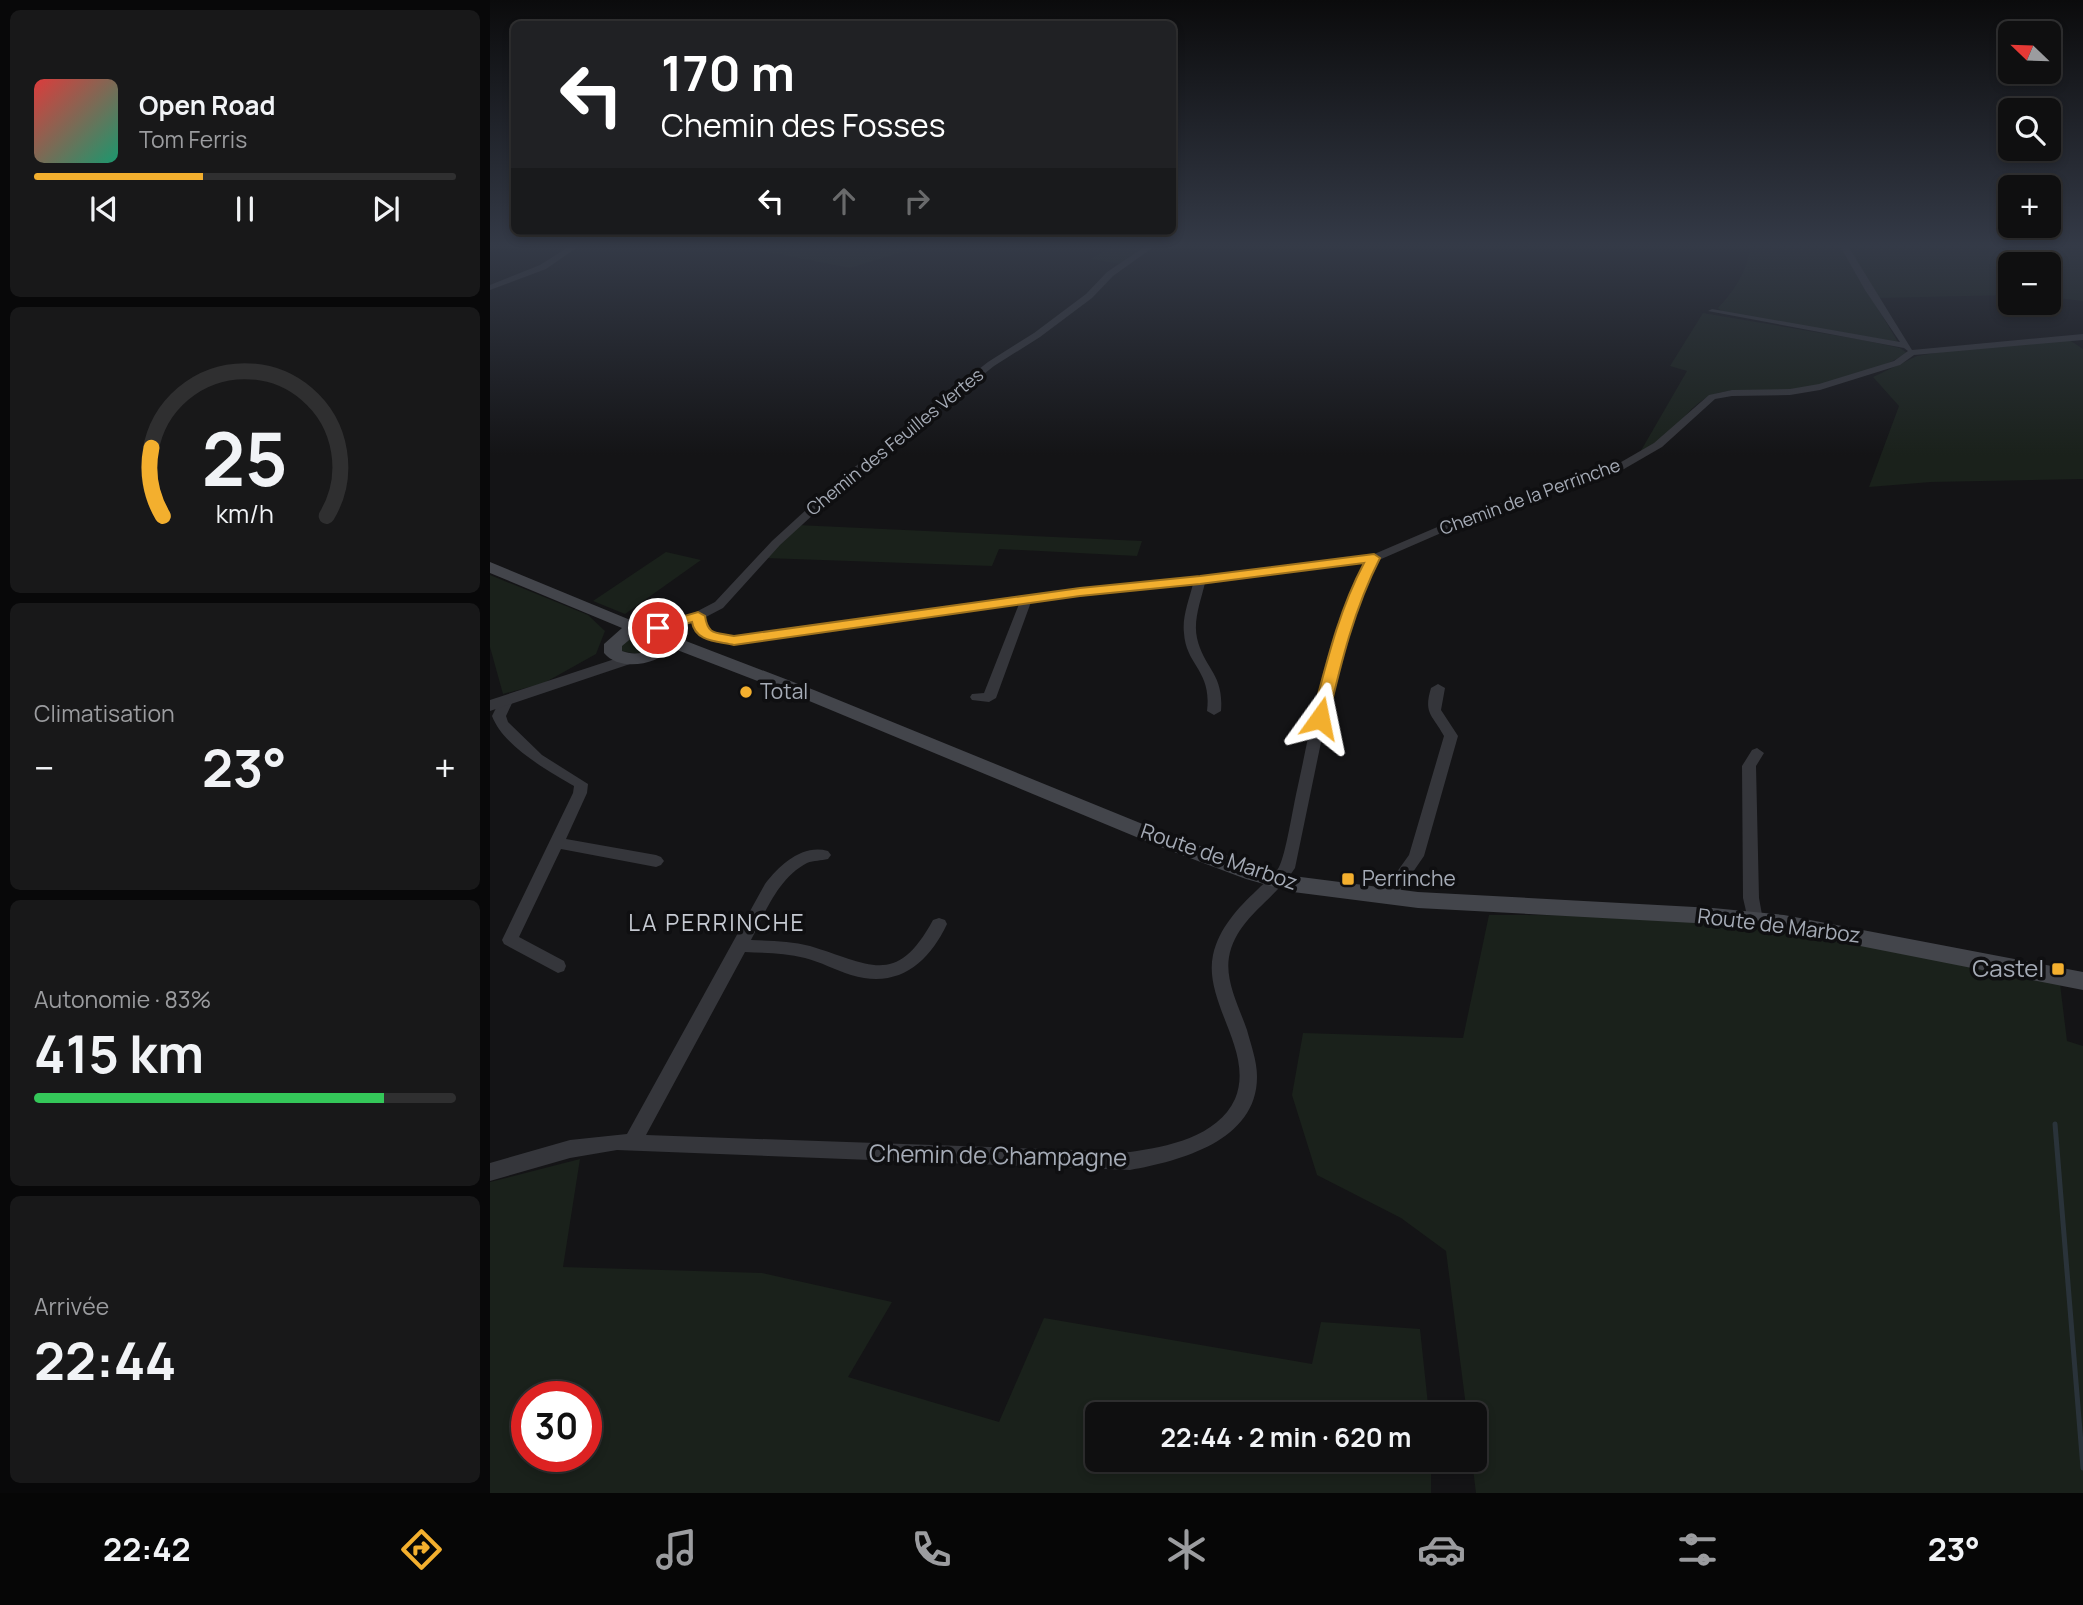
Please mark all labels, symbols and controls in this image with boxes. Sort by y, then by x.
north arrow [1998,21,2062,84]
map controls [1998,21,2061,315]
text: 170 m [661,39,795,106]
icon: left [546,49,637,140]
text: Open Road [139,87,275,123]
button: search [1998,98,2061,161]
text: Chemin des Fosses [661,103,946,147]
text: Tom Ferris [139,123,247,155]
button: + [1998,175,2061,238]
icon: left [752,182,790,220]
icon: ahead [825,182,863,220]
icon: right [898,182,936,220]
icon: previous [85,190,123,228]
icon: pause [226,190,264,228]
icon: next [367,190,405,228]
button: − [1998,252,2061,315]
street label: Chemin des Feuilles Vertes [801,362,988,520]
text: 25 [202,408,288,508]
street label: Chemin de la Perrinche [1436,452,1623,540]
text: km/h [216,496,274,531]
pin [628,598,688,658]
icon: arrive [639,609,677,647]
place label: Total [760,677,808,705]
position arrow [1283,681,1357,755]
marker: Total [738,684,754,700]
text: Climatisation [34,697,175,729]
text: 23° [202,732,287,803]
text: − [34,741,55,793]
text: + [434,741,456,793]
street label: Route de Marboz [1137,816,1301,896]
place label: Perrinche [1362,864,1456,892]
marker: Perrinche [1340,871,1356,887]
street label: Route de Marboz [1696,901,1862,949]
district label: LA PERRINCHE [628,906,806,938]
place label: Castel [1972,951,2044,984]
marker: Castel [2050,961,2066,977]
text: Autonomie · 83% [34,983,211,1015]
text: 415 km [34,1018,204,1089]
street label: Chemin de Champagne [869,1136,1127,1173]
text: Arrivée [34,1290,109,1322]
text: 22:44 [34,1325,176,1396]
speed limit sign: 30 [511,1381,602,1472]
text: 22:44 · 2 min · 620 m [1161,1419,1411,1455]
icon: directions [397,1525,446,1574]
icon: music [652,1525,701,1574]
icon: phone [907,1525,956,1574]
icon: climate [1162,1525,1211,1574]
icon: car [1417,1525,1466,1574]
icon: filters [1673,1525,1722,1574]
text: 22:42 [103,1527,191,1571]
text: 23° [1928,1527,1980,1571]

